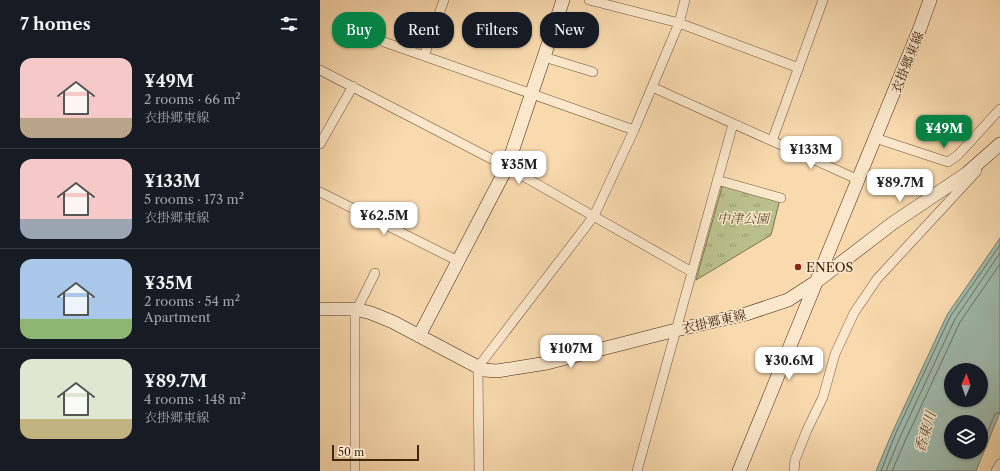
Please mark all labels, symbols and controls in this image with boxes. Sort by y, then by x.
chip: Buy [332,12,386,48]
chip: Rent [394,12,454,48]
chip: Filters [462,12,532,48]
chip: New [540,12,599,48]
icon: filters [278,13,300,35]
text: 7 homes [20,14,91,34]
street label: 衣掛郷東線 [887,29,927,95]
text: ¥49M [144,71,194,91]
icon: home [52,74,100,122]
text: 2 rooms · 66 m² [144,91,241,107]
text: 衣掛郷東線 [144,109,209,125]
pin: ¥49M [920,115,968,149]
text: ¥49M [925,120,963,136]
pin: ¥133M [783,136,839,170]
text: ¥133M [789,141,833,157]
pin: ¥35M [495,151,543,185]
text: ¥35M [500,156,538,172]
pin: ¥89.7M [867,169,933,203]
text: ¥133M [144,171,201,191]
text: ¥89.7M [876,174,924,190]
icon: home [52,175,100,223]
text: 5 rooms · 173 m² [144,191,244,207]
pin: ¥62.5M [351,202,417,236]
text: ¥62.5M [360,207,408,223]
text: 衣掛郷東線 [144,209,209,225]
park label: 中津公園 [717,210,771,226]
place label: ENEOS [806,259,853,275]
marker: ENEOS [793,262,803,272]
text: ¥35M [144,273,193,293]
icon: home [52,275,100,323]
text: 2 rooms · 54 m² [144,293,240,309]
street label: 衣掛郷東線 [681,306,747,336]
text: Apartment [144,309,211,325]
pin: ¥107M [543,335,599,369]
text: ¥107M [549,340,593,356]
pin: ¥30.6M [756,347,822,381]
text: ¥30.6M [764,352,814,368]
north arrow [944,363,988,407]
map controls [944,363,988,459]
text: ¥89.7M [144,371,207,391]
icon: home [52,375,100,423]
text: 4 rooms · 148 m² [144,391,246,407]
water label: 香東川 [911,407,940,455]
text: 衣掛郷東線 [144,409,209,425]
button: layers [944,415,988,459]
scale bar [332,443,419,462]
text: 50 m [338,445,364,459]

